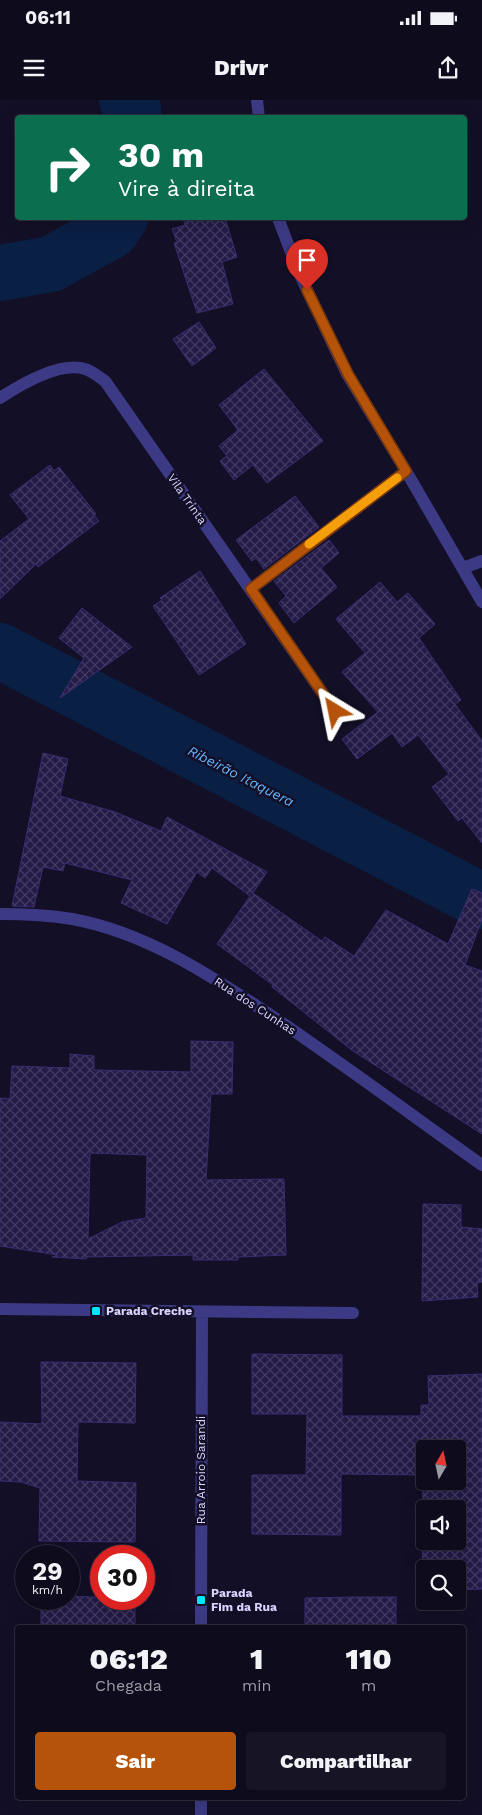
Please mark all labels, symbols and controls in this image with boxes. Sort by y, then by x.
text: 06:11 [25,6,71,29]
icon: menu [20,54,48,82]
icon: share [434,54,462,82]
text: Drivr [214,55,268,80]
text: 30 m [118,134,204,176]
icon: right [35,135,100,200]
text: Vire à direita [118,176,255,201]
pin [286,239,328,290]
icon: arrive [293,246,321,274]
street label: Vila Trinta [164,471,210,527]
position arrow [308,684,360,736]
water label: Ribeirão Itaquera [185,742,297,810]
street label: Rua dos Cunhas [212,974,298,1038]
place label: Parada Creche [106,1304,192,1318]
marker: Parada Creche [90,1305,102,1317]
street label: Rua Arroio Sarandi [194,1416,208,1524]
north arrow [416,1440,466,1490]
map controls [416,1440,466,1610]
button: sound [416,1500,466,1550]
speed limit sign: 30 [90,1545,155,1610]
text: 29 [32,1557,63,1586]
button: search [416,1560,466,1610]
text: km/h [32,1583,63,1597]
place label: Parada Fim da Rua [211,1586,277,1614]
marker: Parada Fim da Rua [195,1594,207,1606]
text: 06:12 [89,1641,168,1676]
text: 1 [250,1641,263,1676]
text: 110 [346,1641,392,1676]
text: Chegada [95,1676,162,1695]
text: min [242,1676,271,1695]
text: m [361,1676,376,1695]
button: Sair [35,1732,236,1790]
button: Compartilhar [246,1732,446,1790]

